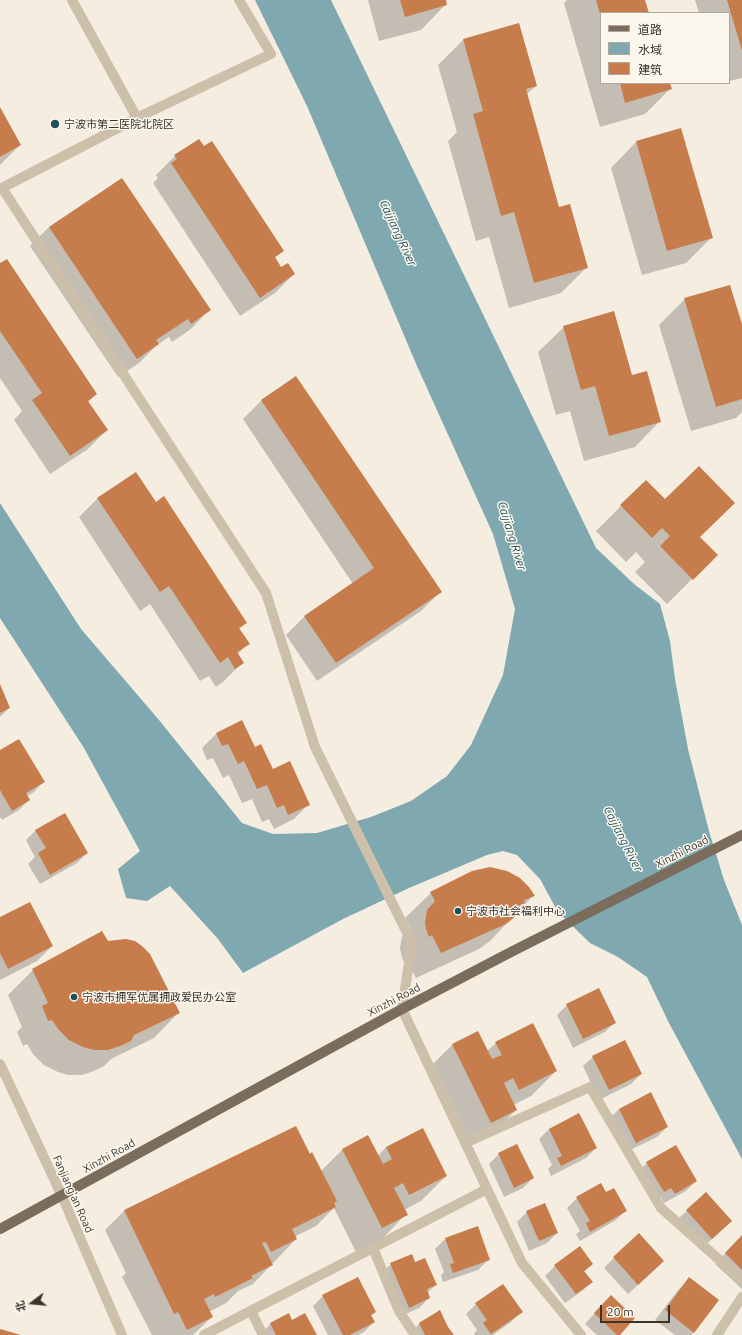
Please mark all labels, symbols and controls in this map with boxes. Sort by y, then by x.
legend [600,12,730,84]
text: 道路 [638,23,662,36]
text: 水域 [638,43,662,56]
text: 建筑 [638,63,662,76]
place label: 宁波市第二医院北院区 [64,117,174,131]
marker: 宁波市第二医院北院区 [49,118,61,130]
water label: Caijiang River [376,197,420,269]
water label: Caijiang River [495,500,529,572]
water label: Caijiang River [600,804,646,874]
street label: Xinzhi Road [653,833,711,871]
place label: 宁波市社会福利中心 [466,904,565,918]
marker: 宁波市社会福利中心 [453,906,463,916]
street label: Xinzhi Road [365,981,423,1019]
place label: 宁波市拥军优属拥政爱民办公室 [82,990,236,1004]
marker: 宁波市拥军优属拥政爱民办公室 [69,992,79,1002]
street label: Xinzhi Road [81,1136,137,1176]
street label: Fanjiang'an Road [50,1153,96,1235]
north arrow [12,1283,52,1323]
scale bar [602,1297,672,1323]
text: 北 [13,1299,28,1313]
text: 20 m [607,1305,634,1318]

